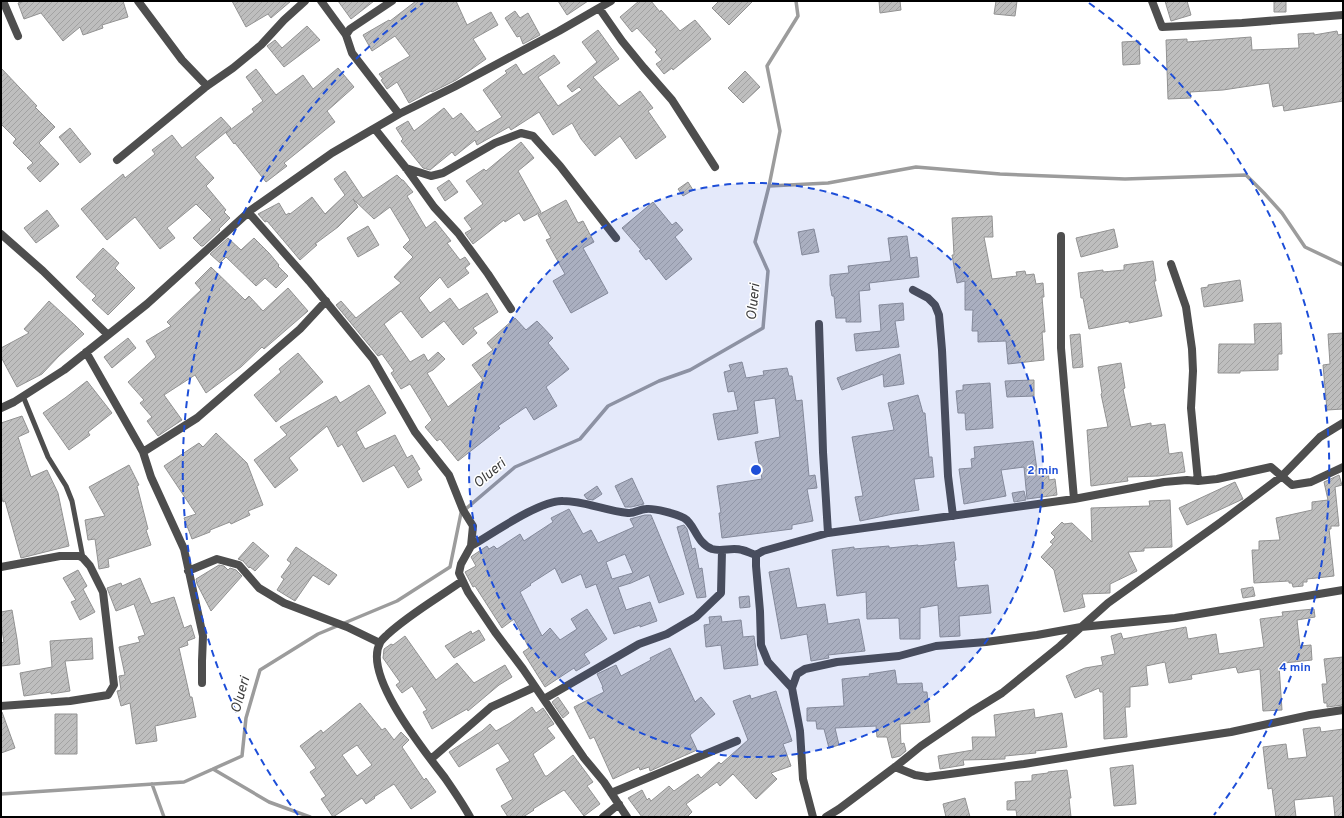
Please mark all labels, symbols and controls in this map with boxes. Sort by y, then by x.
water label: Olueri [744,281,765,321]
water label: Olueri [470,455,511,492]
centre of rings [749,463,763,477]
text: 2 min [1027,463,1059,479]
text: 4 min [1279,660,1311,676]
water label: Olueri [228,673,255,715]

